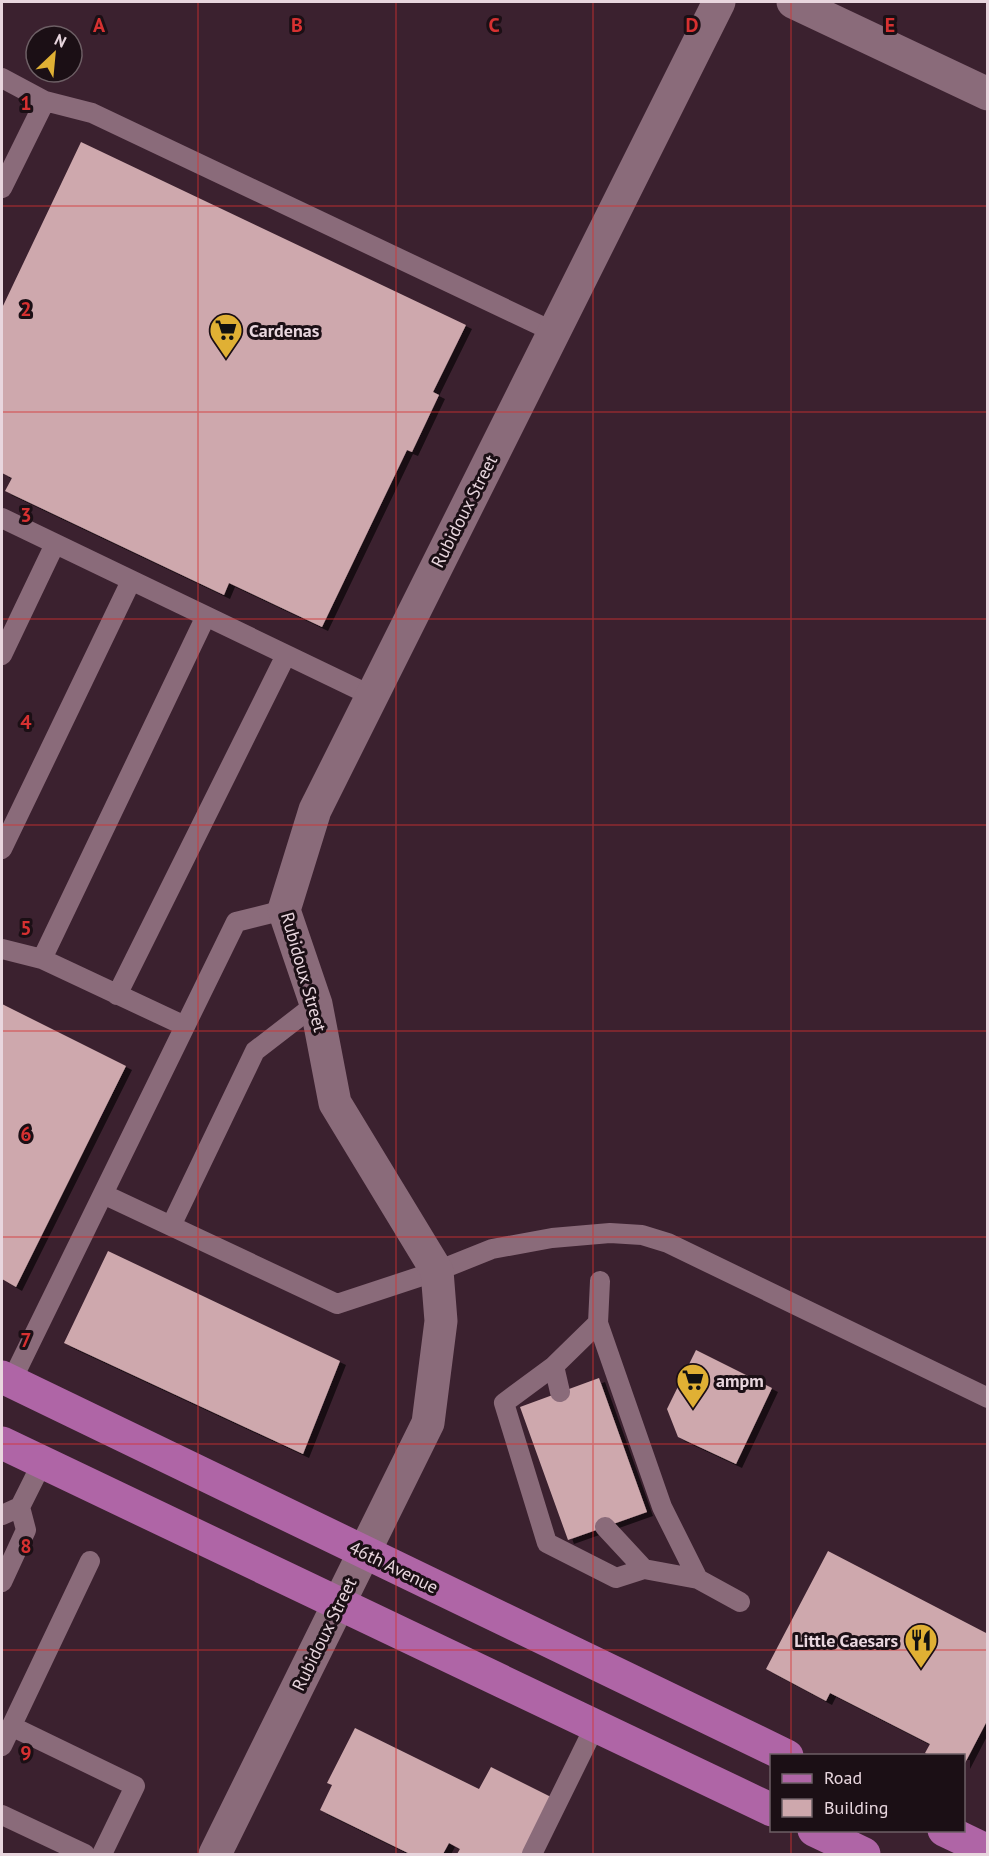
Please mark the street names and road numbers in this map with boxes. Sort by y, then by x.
street label: Rubidoux Street [426,451,502,571]
street label: Rubidoux Street [276,910,332,1034]
street label: 46th Avenue [346,1536,442,1598]
street label: Rubidoux Street [287,1574,361,1694]

